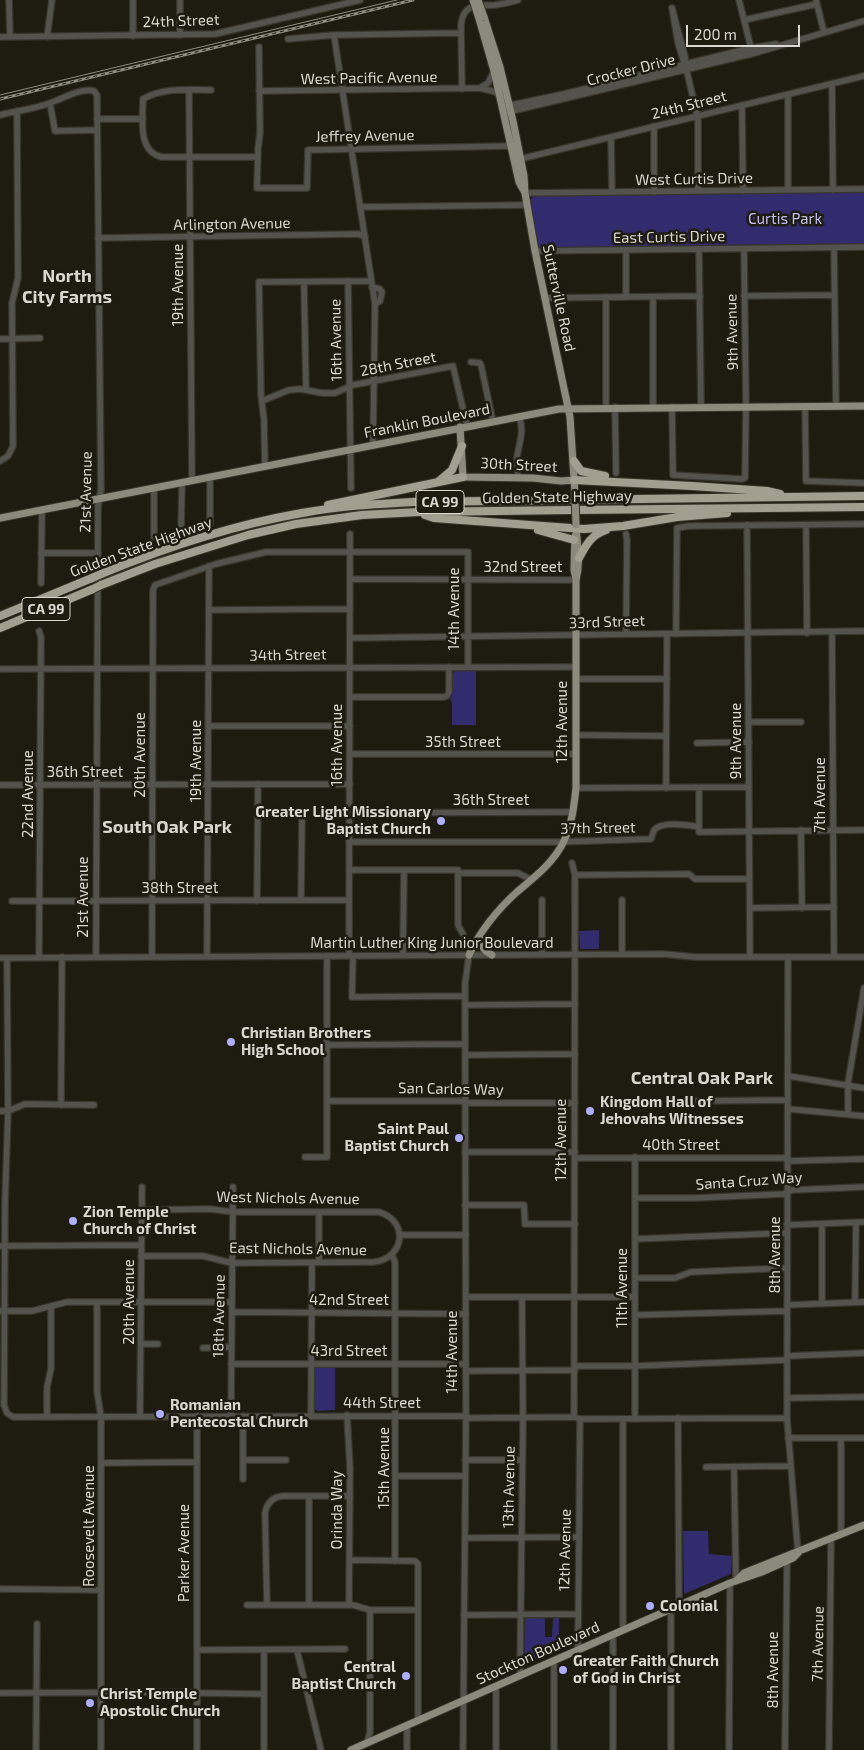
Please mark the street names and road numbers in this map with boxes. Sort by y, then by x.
street label: 24th Street [142,11,220,31]
street label: Crocker Drive [585,50,677,90]
street label: West Pacific Avenue [300,68,438,88]
street label: 24th Street [649,87,729,123]
street label: Jeffrey Avenue [315,126,415,146]
street label: West Curtis Drive [635,169,753,189]
street label: Arlington Avenue [173,214,291,234]
street label: East Curtis Drive [613,227,725,247]
street label: Sutterville Road [539,243,579,353]
street label: 19th Avenue [169,244,187,326]
street label: 9th Avenue [722,294,742,370]
street label: 16th Avenue [326,299,346,381]
street label: 28th Street [358,348,438,380]
street label: Franklin Boulevard [362,400,492,442]
street label: 21st Avenue [76,451,96,533]
street label: 30th Street [480,454,558,476]
street label: Golden State Highway [482,487,632,507]
road number: CA 99 [416,491,464,514]
street label: Golden State Highway [68,513,214,581]
street label: 32nd Street [483,558,563,576]
street label: 14th Avenue [445,567,463,651]
road number: CA 99 [22,598,70,620]
street label: 33rd Street [569,612,645,632]
street label: 34th Street [249,645,327,665]
street label: 12th Avenue [553,681,571,763]
street label: 9th Avenue [727,703,745,779]
street label: 16th Avenue [328,704,346,786]
street label: 20th Avenue [131,712,149,798]
street label: 19th Avenue [187,720,205,802]
street label: 35th Street [425,733,501,751]
street label: 22nd Avenue [19,750,37,838]
street label: 7th Avenue [811,757,829,833]
street label: 36th Street [47,763,123,781]
street label: 36th Street [453,791,529,809]
street label: 37th Street [560,818,636,838]
street label: 21st Avenue [74,856,92,938]
street label: 38th Street [142,879,218,897]
street label: Martin Luther King Junior Boulevard [310,934,554,952]
street label: San Carlos Way [398,1079,504,1099]
street label: 12th Avenue [552,1099,570,1181]
street label: 40th Street [642,1136,720,1154]
street label: Santa Cruz Way [695,1168,803,1194]
street label: West Nichols Avenue [216,1188,360,1208]
street label: 8th Avenue [766,1216,784,1294]
street label: East Nichols Avenue [229,1239,367,1259]
street label: 11th Avenue [613,1248,631,1328]
street label: 20th Avenue [120,1259,138,1345]
street label: 18th Avenue [209,1274,229,1358]
street label: 42nd Street [309,1291,389,1309]
street label: 14th Avenue [443,1310,461,1394]
street label: 43rd Street [310,1342,388,1360]
street label: 44th Street [343,1394,421,1412]
street label: 15th Avenue [375,1427,393,1509]
street label: 13th Avenue [499,1446,519,1528]
street label: Roosevelt Avenue [80,1465,98,1587]
street label: Orinda Way [328,1471,346,1549]
street label: Parker Avenue [175,1504,193,1602]
street label: 12th Avenue [555,1509,575,1591]
street label: 7th Avenue [808,1606,828,1682]
street label: Stockton Boulevard [473,1618,603,1688]
street label: 8th Avenue [764,1631,782,1709]

